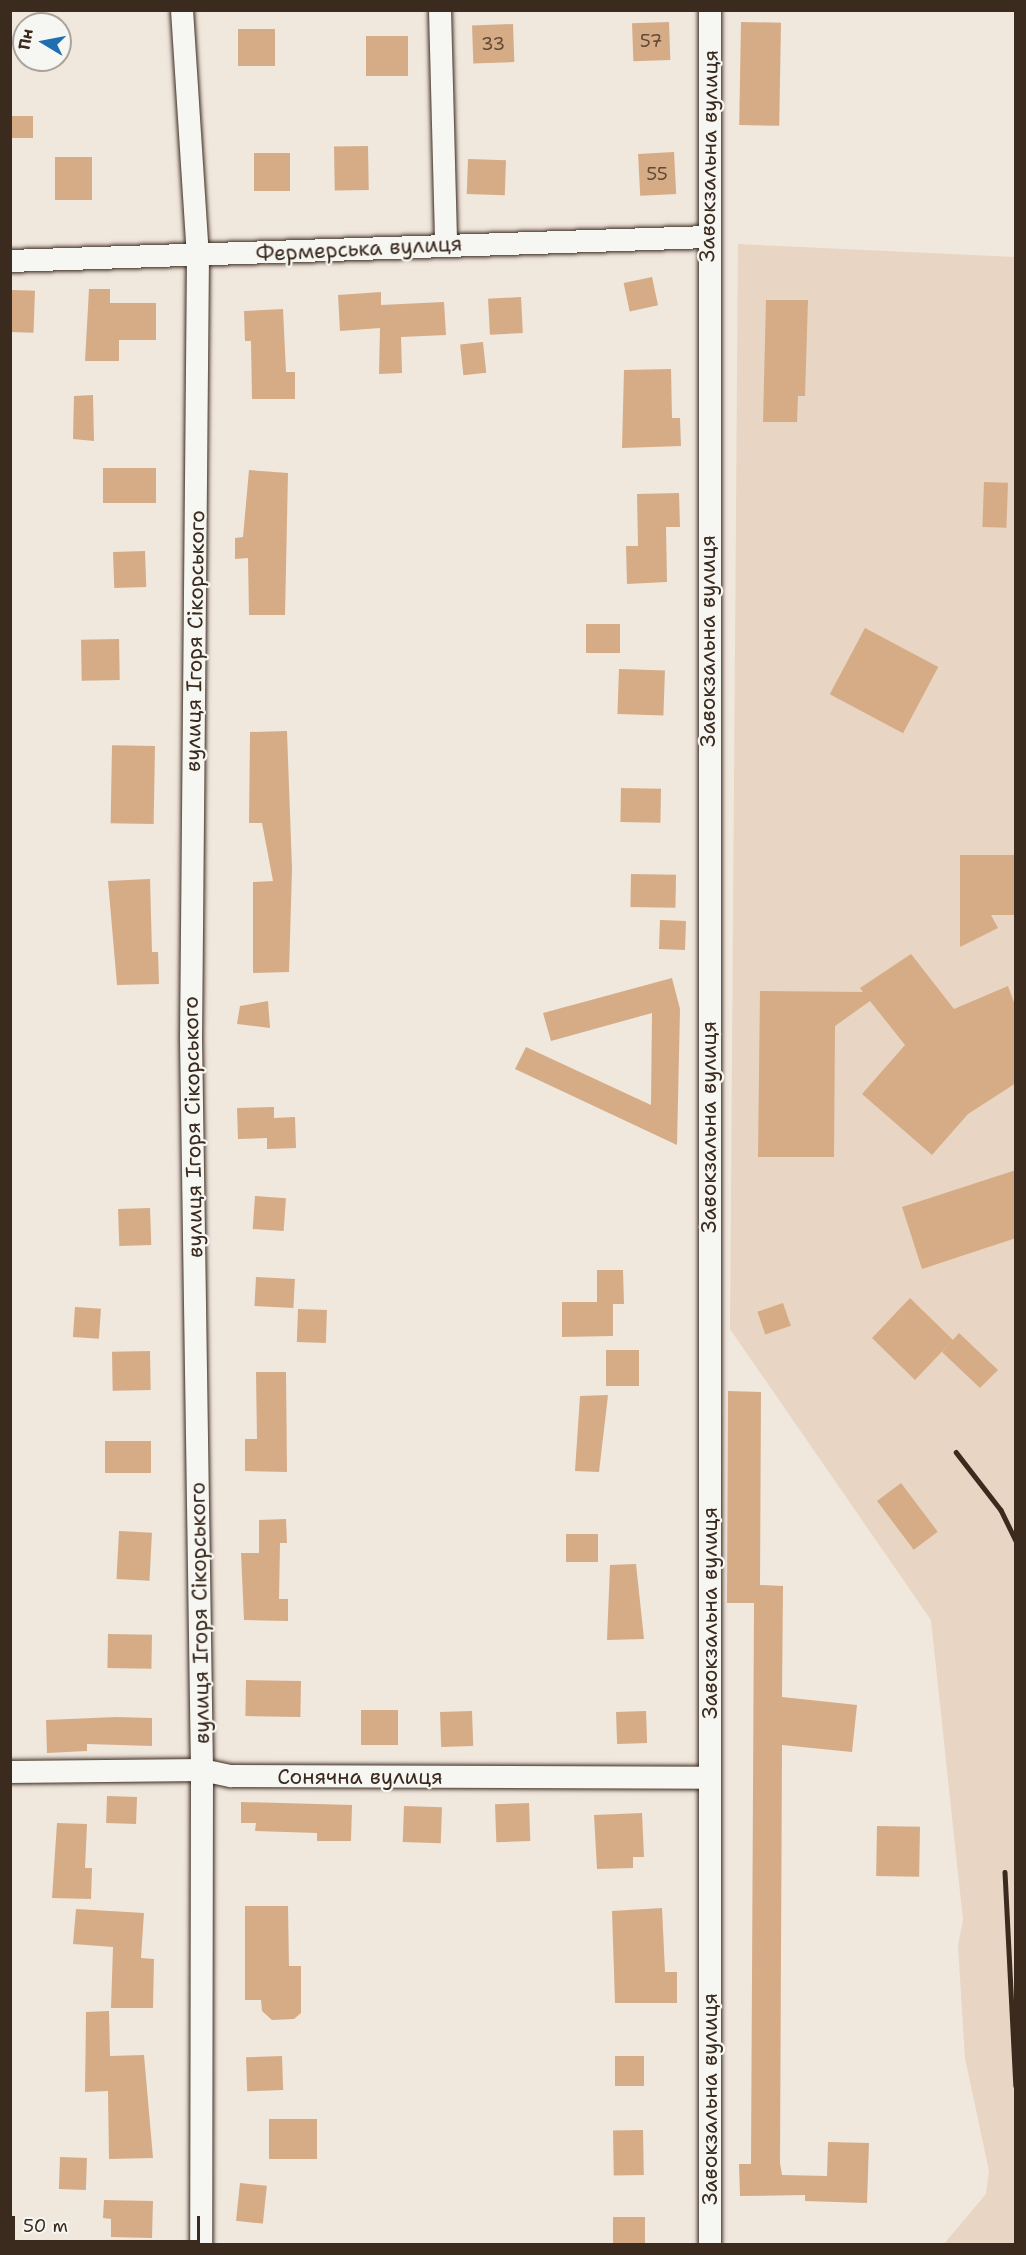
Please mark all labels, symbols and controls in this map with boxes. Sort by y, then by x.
north arrow [12,12,72,72]
text: Пн [14,27,38,51]
house number: 57 [640,30,662,52]
house number: 33 [481,33,505,55]
street label: Завокзальна вулиця [695,50,723,262]
house number: 55 [646,163,668,185]
street label: Фермерська вулиця [255,231,463,267]
street label: вулиця Ігоря Сікорського [180,510,210,772]
street label: Завокзальна вулиця [695,535,721,747]
street label: вулиця Ігоря Сікорського [178,996,208,1258]
street label: Завокзальна вулиця [696,1021,722,1233]
street label: вулиця Ігоря Сікорського [185,1482,215,1744]
street label: Завокзальна вулиця [697,1507,723,1719]
street label: Сонячна вулиця [277,1764,443,1790]
street label: Завокзальна вулиця [697,1993,723,2205]
scale bar [15,2204,202,2242]
text: 50 m [23,2214,68,2238]

